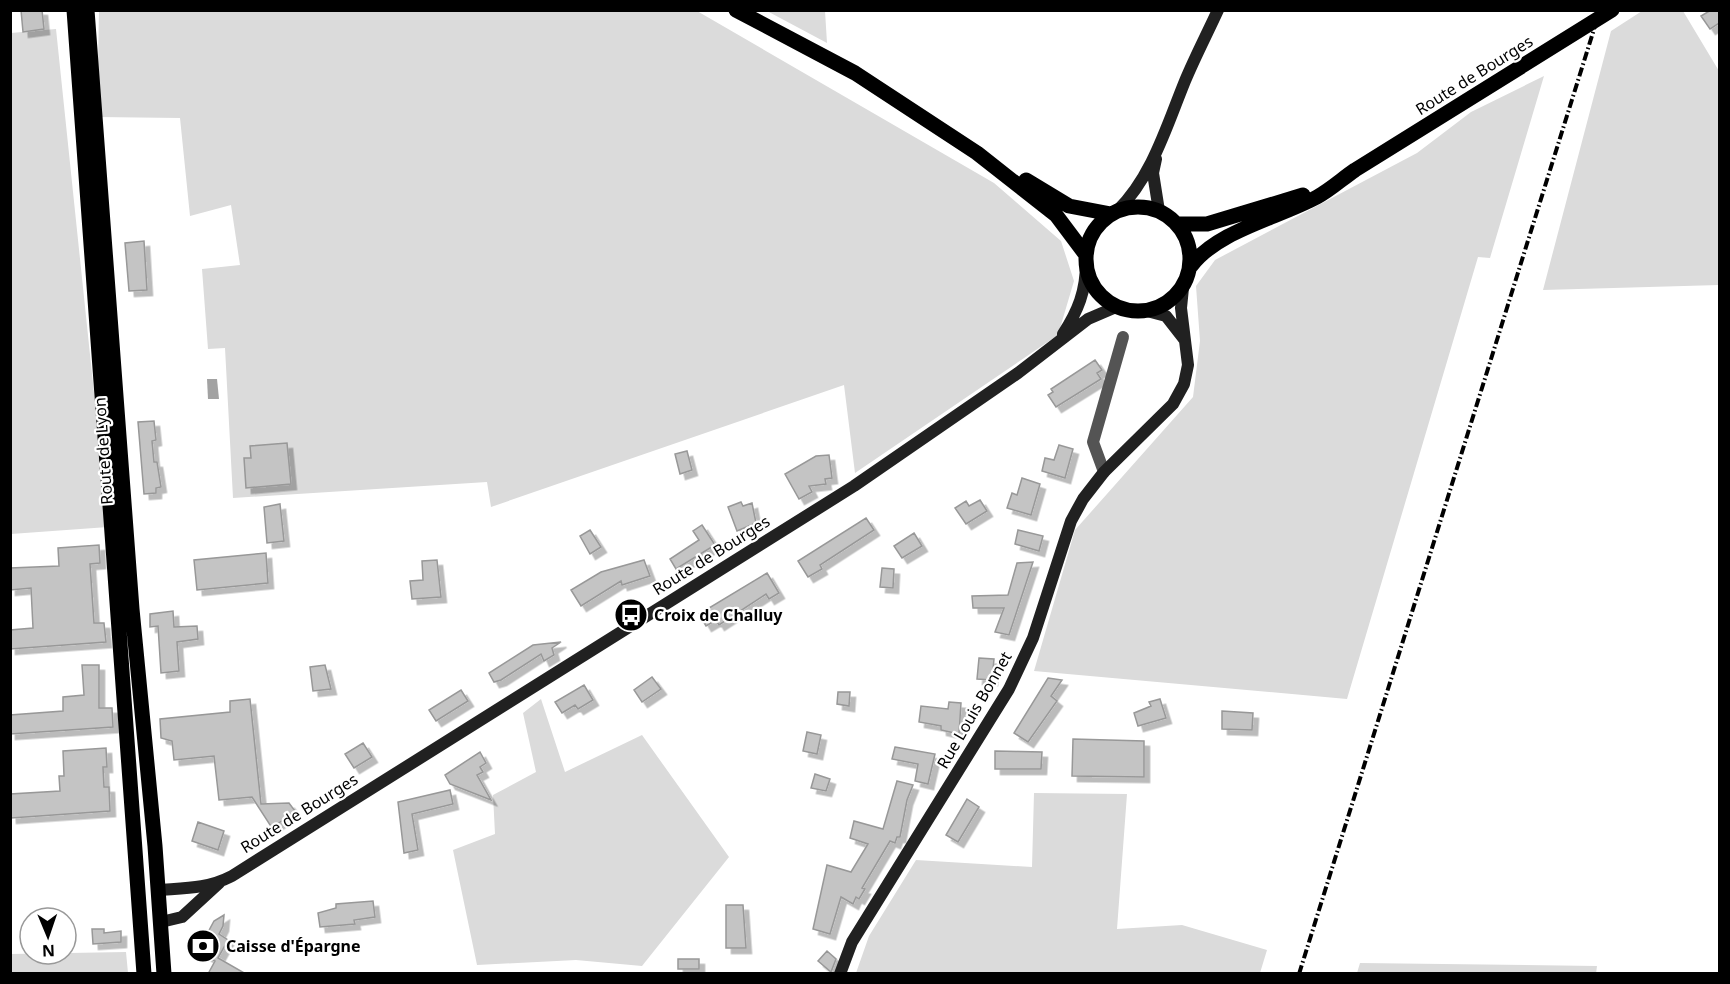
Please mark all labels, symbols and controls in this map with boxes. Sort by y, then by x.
street label: Route de Bourges [1411,30,1537,120]
street label: Route de Lyon [88,397,118,505]
street label: Route de Bourges [648,510,774,600]
bus stop icon: Croix de Challuy [613,597,649,633]
place label: Croix de Challuy [654,604,783,626]
street label: Rue Louis Bonnet [932,647,1017,772]
street label: Route de Bourges [236,768,362,858]
north arrow [18,906,78,966]
bank icon: Caisse d'Épargne [185,928,221,964]
place label: Caisse d'Épargne [226,935,361,957]
text: N [42,940,55,962]

